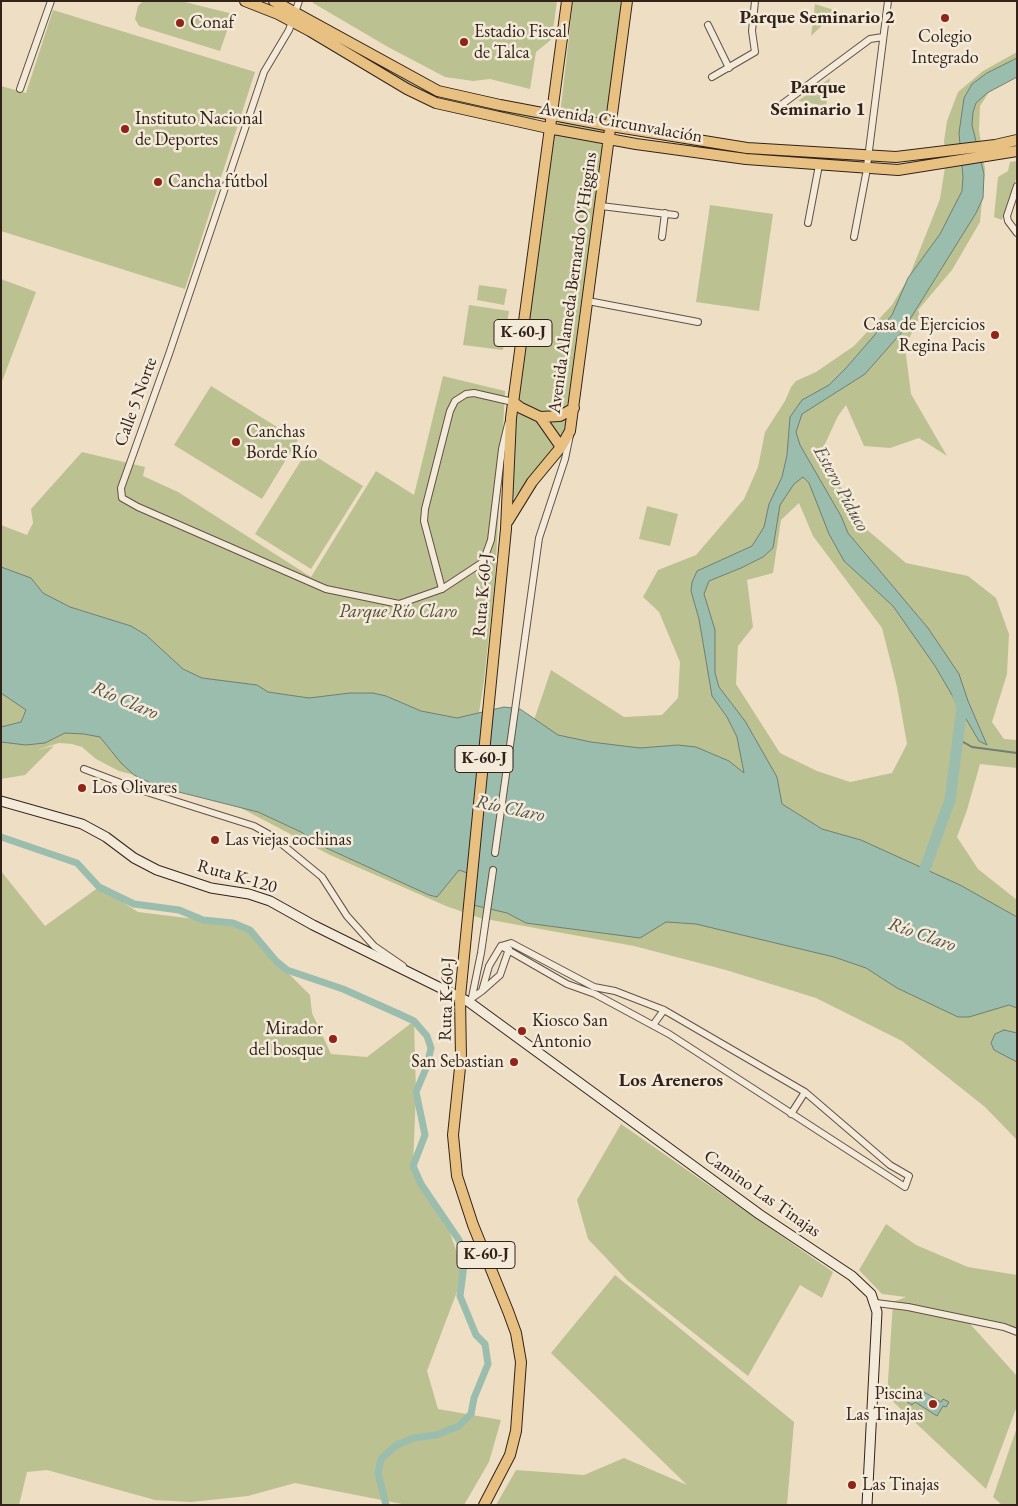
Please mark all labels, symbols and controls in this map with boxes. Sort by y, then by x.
district label: Parque Seminario 2 [739,7,895,29]
place label: Conaf [190,12,234,34]
marker: Colegio Integrado [939,12,951,24]
marker: Conaf [174,17,186,29]
place label: Estadio Fiscal de Talca [474,21,567,64]
place label: Colegio Integrado [911,26,979,68]
marker: Estadio Fiscal de Talca [458,36,470,48]
district label: Parque Seminario 1 [770,77,866,121]
street label: Avenida Circunvalación [538,98,704,148]
place label: Instituto Nacional de Deportes [135,108,263,150]
marker: Instituto Nacional de Deportes [119,123,131,135]
street label: Avenida Alameda Bernardo O'Higgins [544,151,602,415]
place label: Cancha fútbol [168,171,268,193]
marker: Cancha fútbol [152,176,164,188]
place label: Casa de Ejercicios Regina Pacis [863,314,985,356]
road number: K-60-J [494,319,552,346]
marker: Casa de Ejercicios Regina Pacis [989,329,1001,341]
street label: Calle 5 Norte [110,354,162,450]
place label: Canchas Borde Río [246,421,317,464]
marker: Canchas Borde Río [230,436,242,448]
water label: Estero Piduco [808,442,874,536]
street label: Ruta K-60-J [469,552,497,638]
park label: Parque Río Claro [339,601,457,623]
water label: Río Claro [88,677,162,725]
road number: K-60-J [455,746,513,772]
place label: Los Olivares [92,777,177,799]
marker: Los Olivares [76,782,88,794]
water label: Río Claro [473,791,547,827]
place label: Las viejas cochinas [225,829,351,851]
marker: Las viejas cochinas [209,834,221,846]
street label: Ruta K-120 [195,855,279,899]
water label: Río Claro [885,913,959,957]
street label: Ruta K-60-J [435,957,459,1041]
place label: Kiosco San Antonio [532,1010,608,1052]
place label: Mirador del bosque [249,1018,323,1060]
marker: Kiosco San Antonio [516,1025,528,1037]
marker: Mirador del bosque [327,1033,339,1045]
place label: San Sebastian [411,1051,504,1073]
marker: San Sebastian [508,1056,520,1068]
district label: Los Areneros [619,1070,723,1092]
street label: Camino Las Tinajas [699,1146,825,1242]
road number: K-60-J [457,1242,515,1268]
place label: Piscina Las Tinajas [846,1383,923,1426]
marker: Piscina Las Tinajas [927,1398,939,1410]
place label: Las Tinajas [862,1474,939,1496]
marker: Las Tinajas [846,1479,858,1491]

